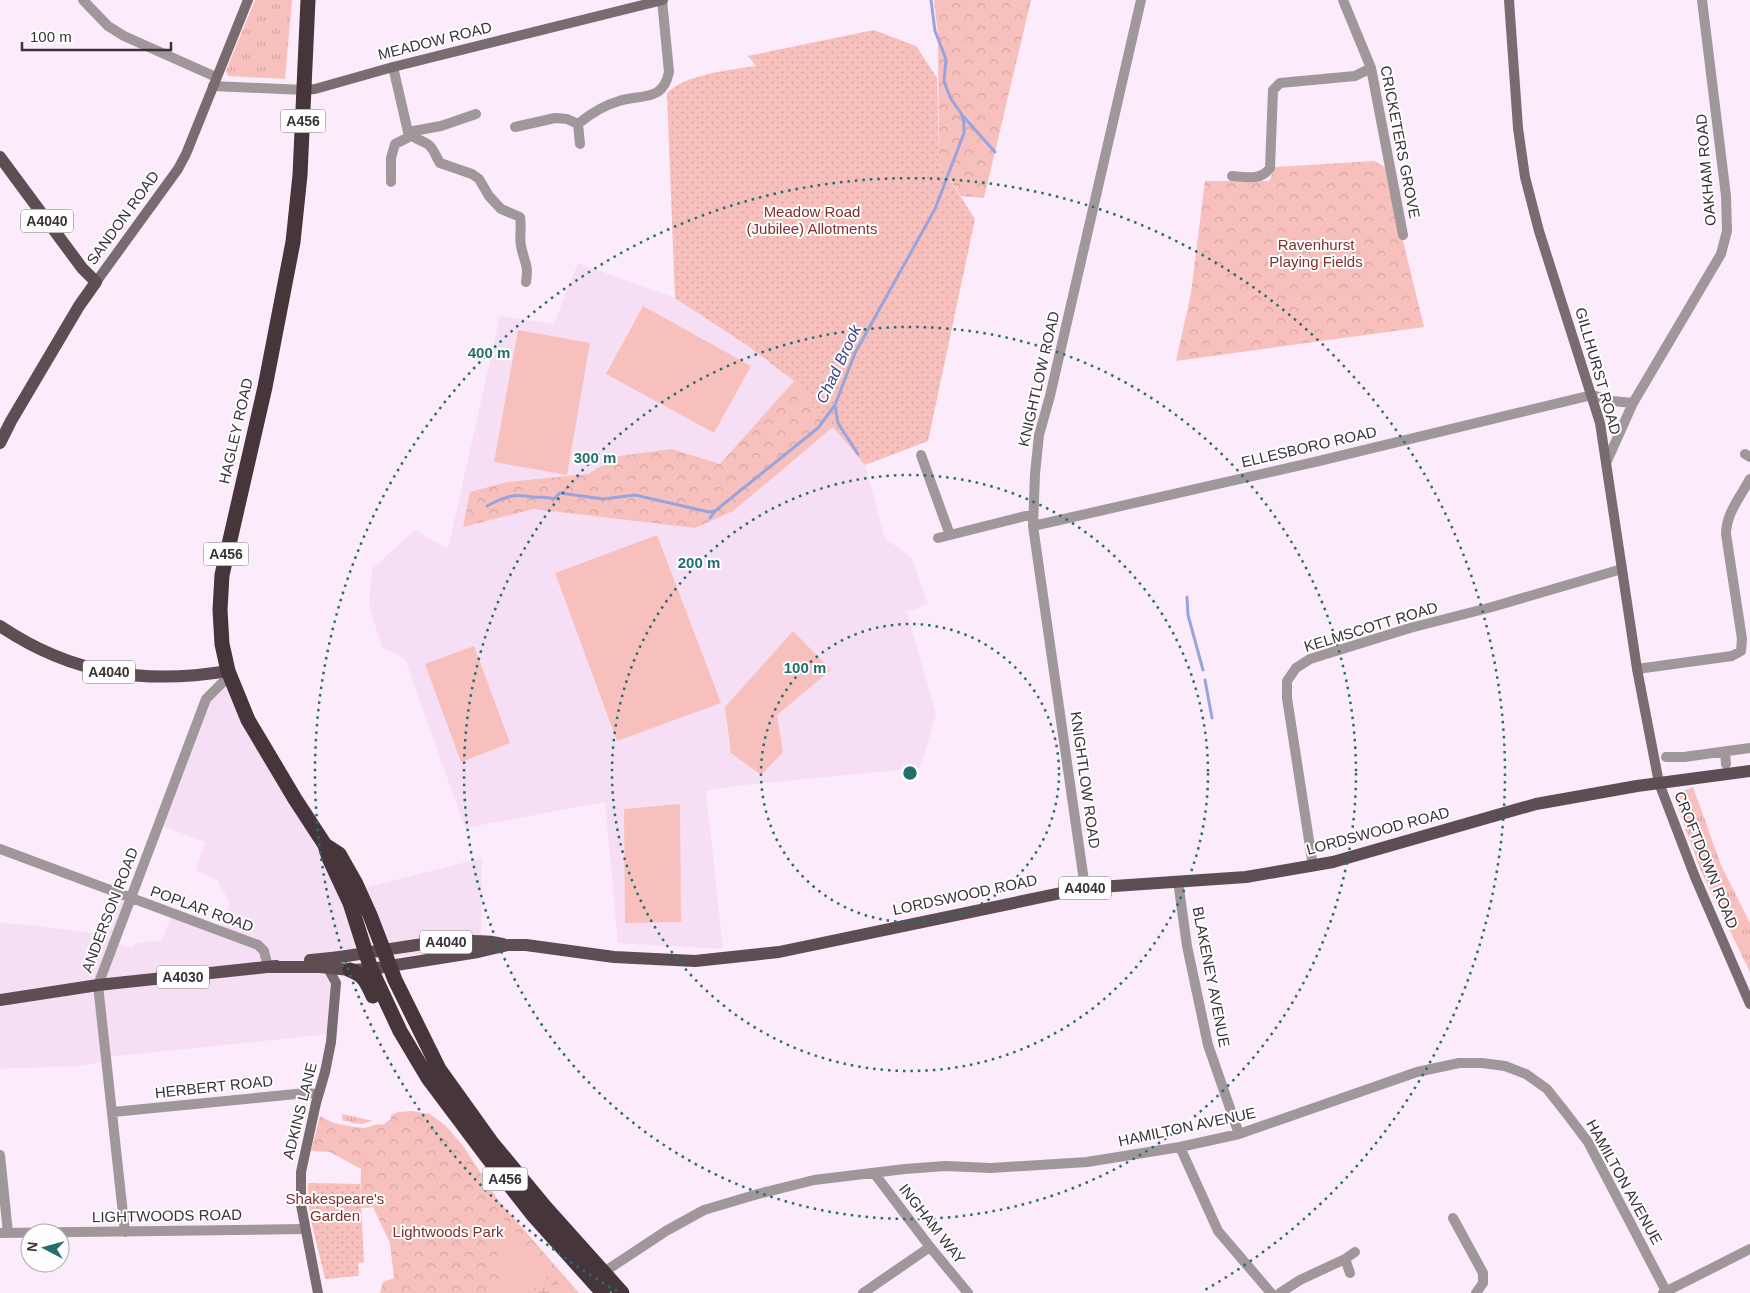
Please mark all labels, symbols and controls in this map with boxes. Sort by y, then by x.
street label: MEADOW ROAD [376,18,494,63]
scale bar [22,20,171,52]
text: 100 m [30,28,72,45]
street label: CRICKETERS GROVE [1377,64,1424,220]
road number: A456 [280,110,326,132]
street label: OAKHAM ROAD [1692,113,1719,227]
street label: SANDON ROAD [83,167,162,268]
park label: Meadow Road (Jubilee) Allotments [747,203,877,237]
road number: A4040 [21,210,73,232]
park label: Ravenhurst Playing Fields [1269,236,1363,270]
street label: GILLHURST ROAD [1572,305,1625,437]
street label: KNIGHTLOW ROAD [1015,309,1062,448]
water label: Chad Brook [813,321,864,406]
text: 400 m [468,344,510,361]
street label: HAGLEY ROAD [215,376,256,485]
street label: ELLESBORO ROAD [1240,423,1378,470]
text: 300 m [574,449,616,466]
road number: A456 [204,542,248,566]
text: 200 m [678,554,720,571]
street label: KELMSCOTT ROAD [1302,598,1440,655]
text: 100 m [784,659,826,676]
road number: A4040 [83,660,135,684]
street label: KNIGHTLOW ROAD [1067,710,1104,850]
centre of rings [901,764,919,782]
street label: CROFTDOWN ROAD [1671,789,1742,931]
street label: LORDSWOOD ROAD [1304,803,1451,858]
street label: ANDERSON ROAD [78,845,141,975]
street label: LORDSWOOD ROAD [891,871,1039,918]
road number: A4040 [1059,876,1111,900]
street label: POPLAR ROAD [148,882,256,935]
street label: BLAKENEY AVENUE [1190,905,1233,1049]
road number: A4040 [420,930,472,954]
road number: A4030 [157,966,209,989]
street label: ADKINS LANE [279,1061,320,1161]
street label: HERBERT ROAD [154,1072,274,1101]
street label: HAMILTON AVENUE [1117,1104,1257,1149]
street label: HAMILTON AVENUE [1583,1116,1666,1247]
road number: A456 [482,1168,528,1190]
street label: INGHAM WAY [896,1180,969,1267]
park label: Shakespeare's Garden [286,1190,384,1224]
street label: LIGHTWOODS ROAD [92,1206,242,1225]
north arrow [20,1223,70,1273]
park label: Lightwoods Park [393,1223,504,1240]
text: N [24,1241,41,1253]

